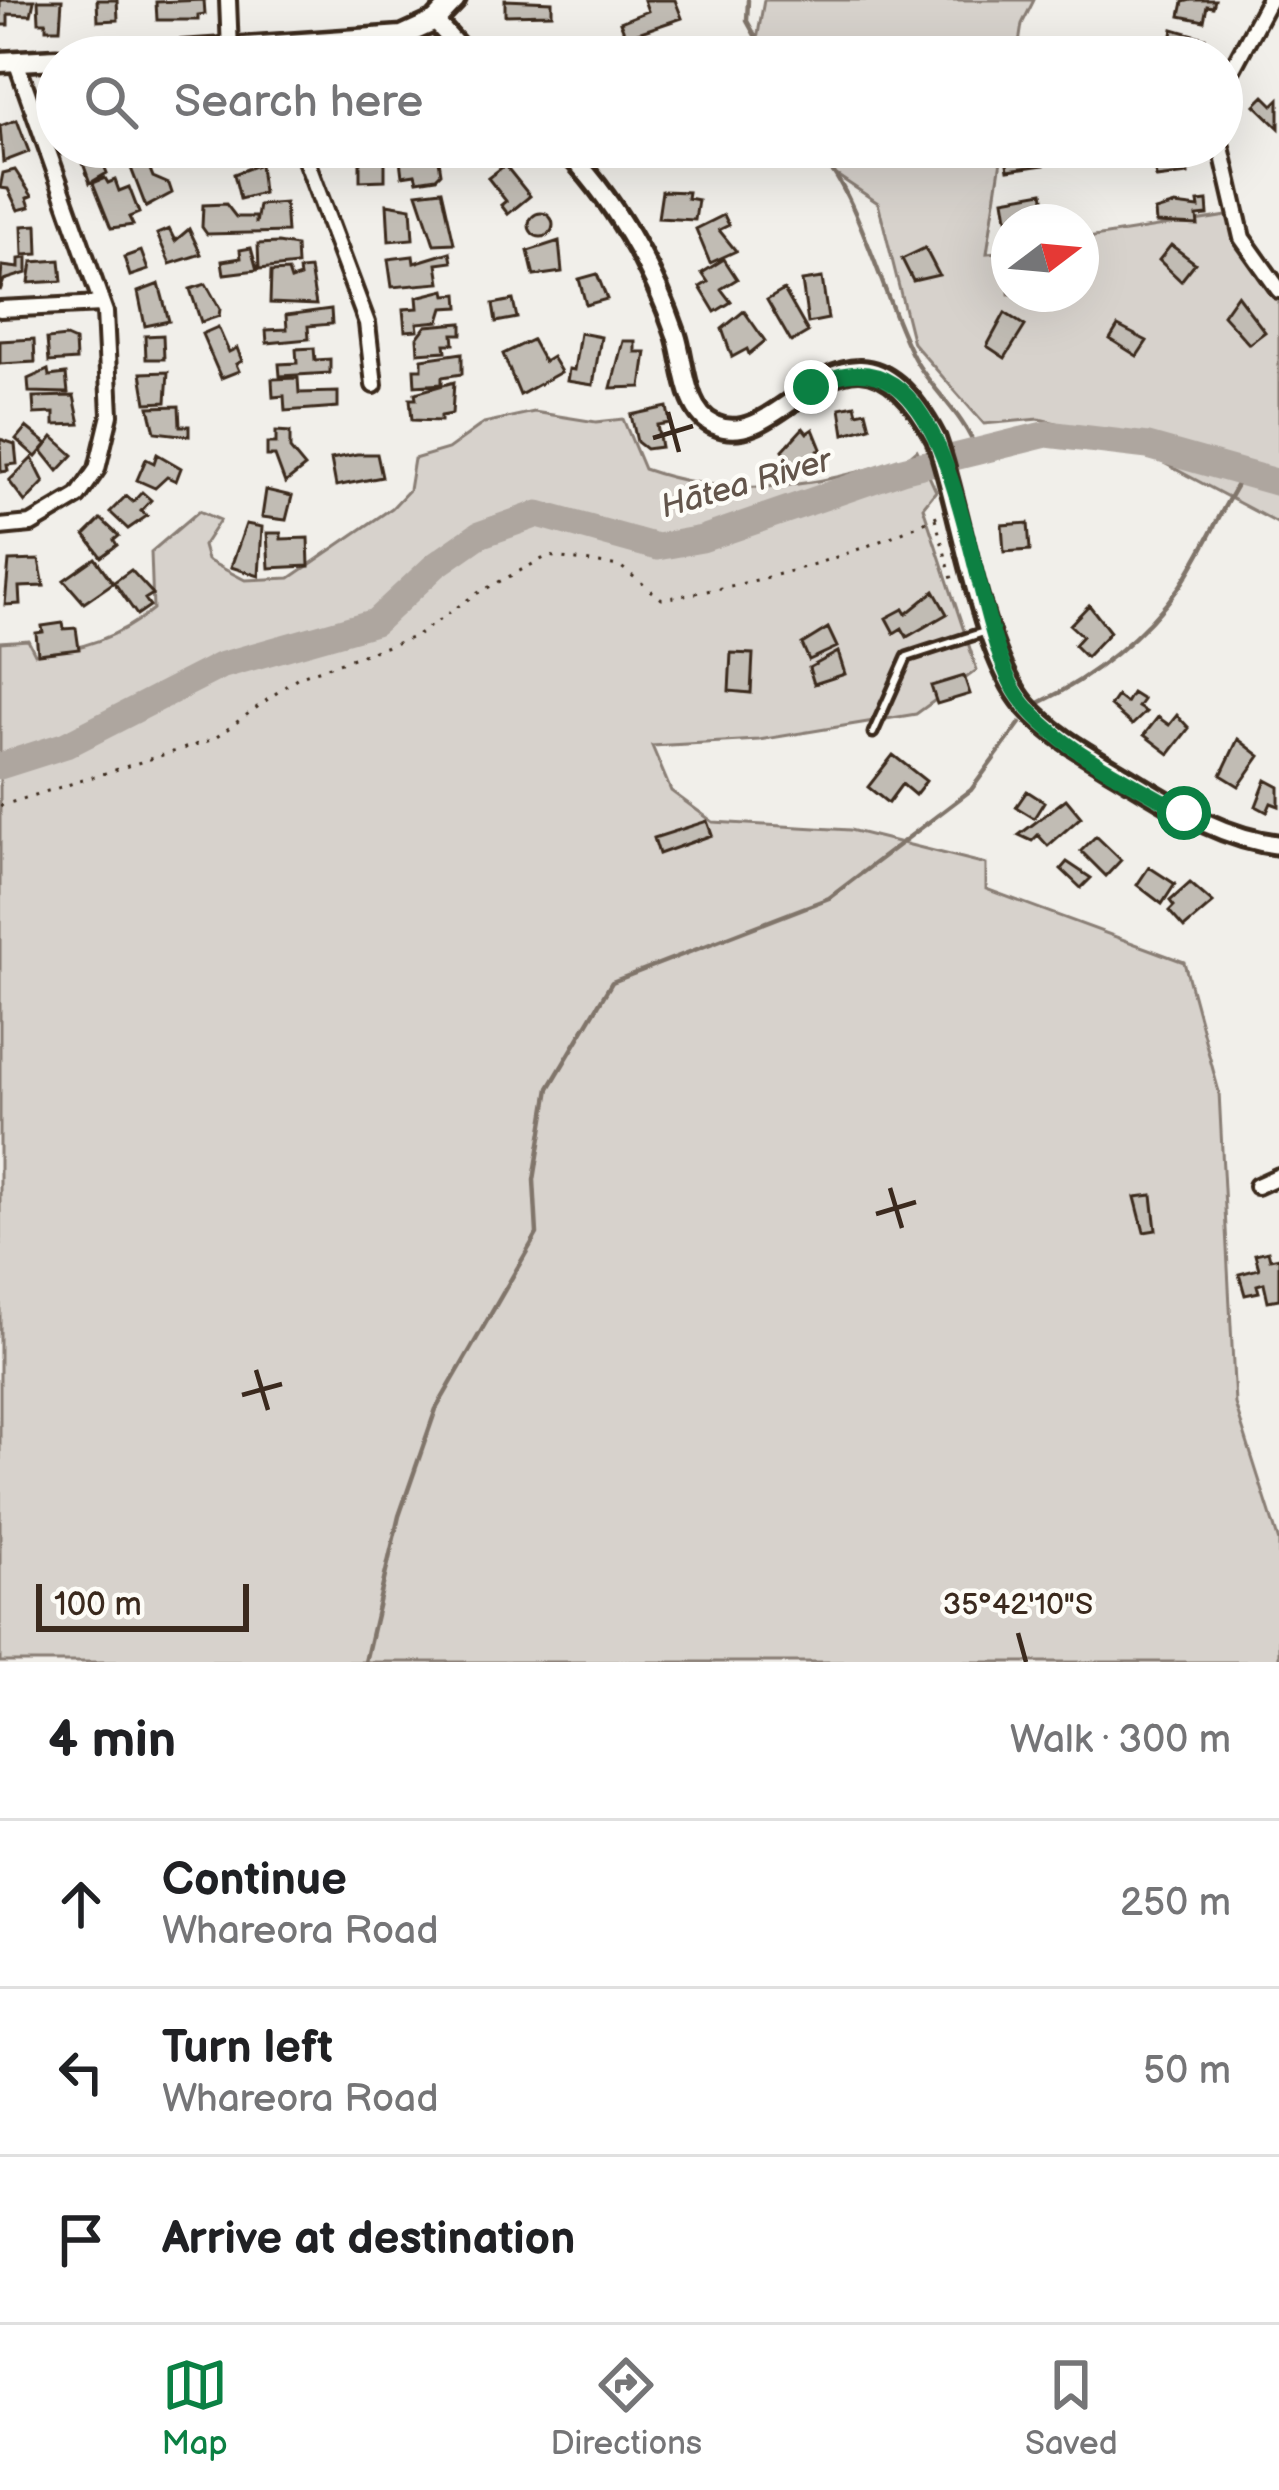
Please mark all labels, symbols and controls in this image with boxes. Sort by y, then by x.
search box [36,36,1243,168]
icon: search [78,69,144,135]
text: Search here [174,75,423,130]
north arrow [991,204,1099,312]
route end [784,360,838,414]
water label: Hātea River [656,440,838,527]
route start [1157,786,1211,840]
scale bar [36,1578,249,1631]
text: 100 m [54,1585,142,1625]
text: 35°42'10"S [943,1587,1093,1623]
text: 4 min [48,1710,176,1771]
text: Walk · 300 m [1010,1717,1231,1764]
text: Continue [162,1853,347,1908]
icon: ahead [48,1871,114,1937]
text: 250 m [1120,1880,1231,1927]
text: Whareora Road [162,1908,439,1955]
text: Turn left [162,2021,333,2076]
icon: left [48,2039,114,2105]
text: 50 m [1143,2048,1231,2095]
text: Whareora Road [162,2076,439,2123]
icon: arrive [48,2207,114,2273]
text: Arrive at destination [162,2212,575,2267]
tab: Map [161,2352,228,2464]
tab: Directions [550,2352,702,2464]
tab: Saved [1025,2352,1118,2464]

